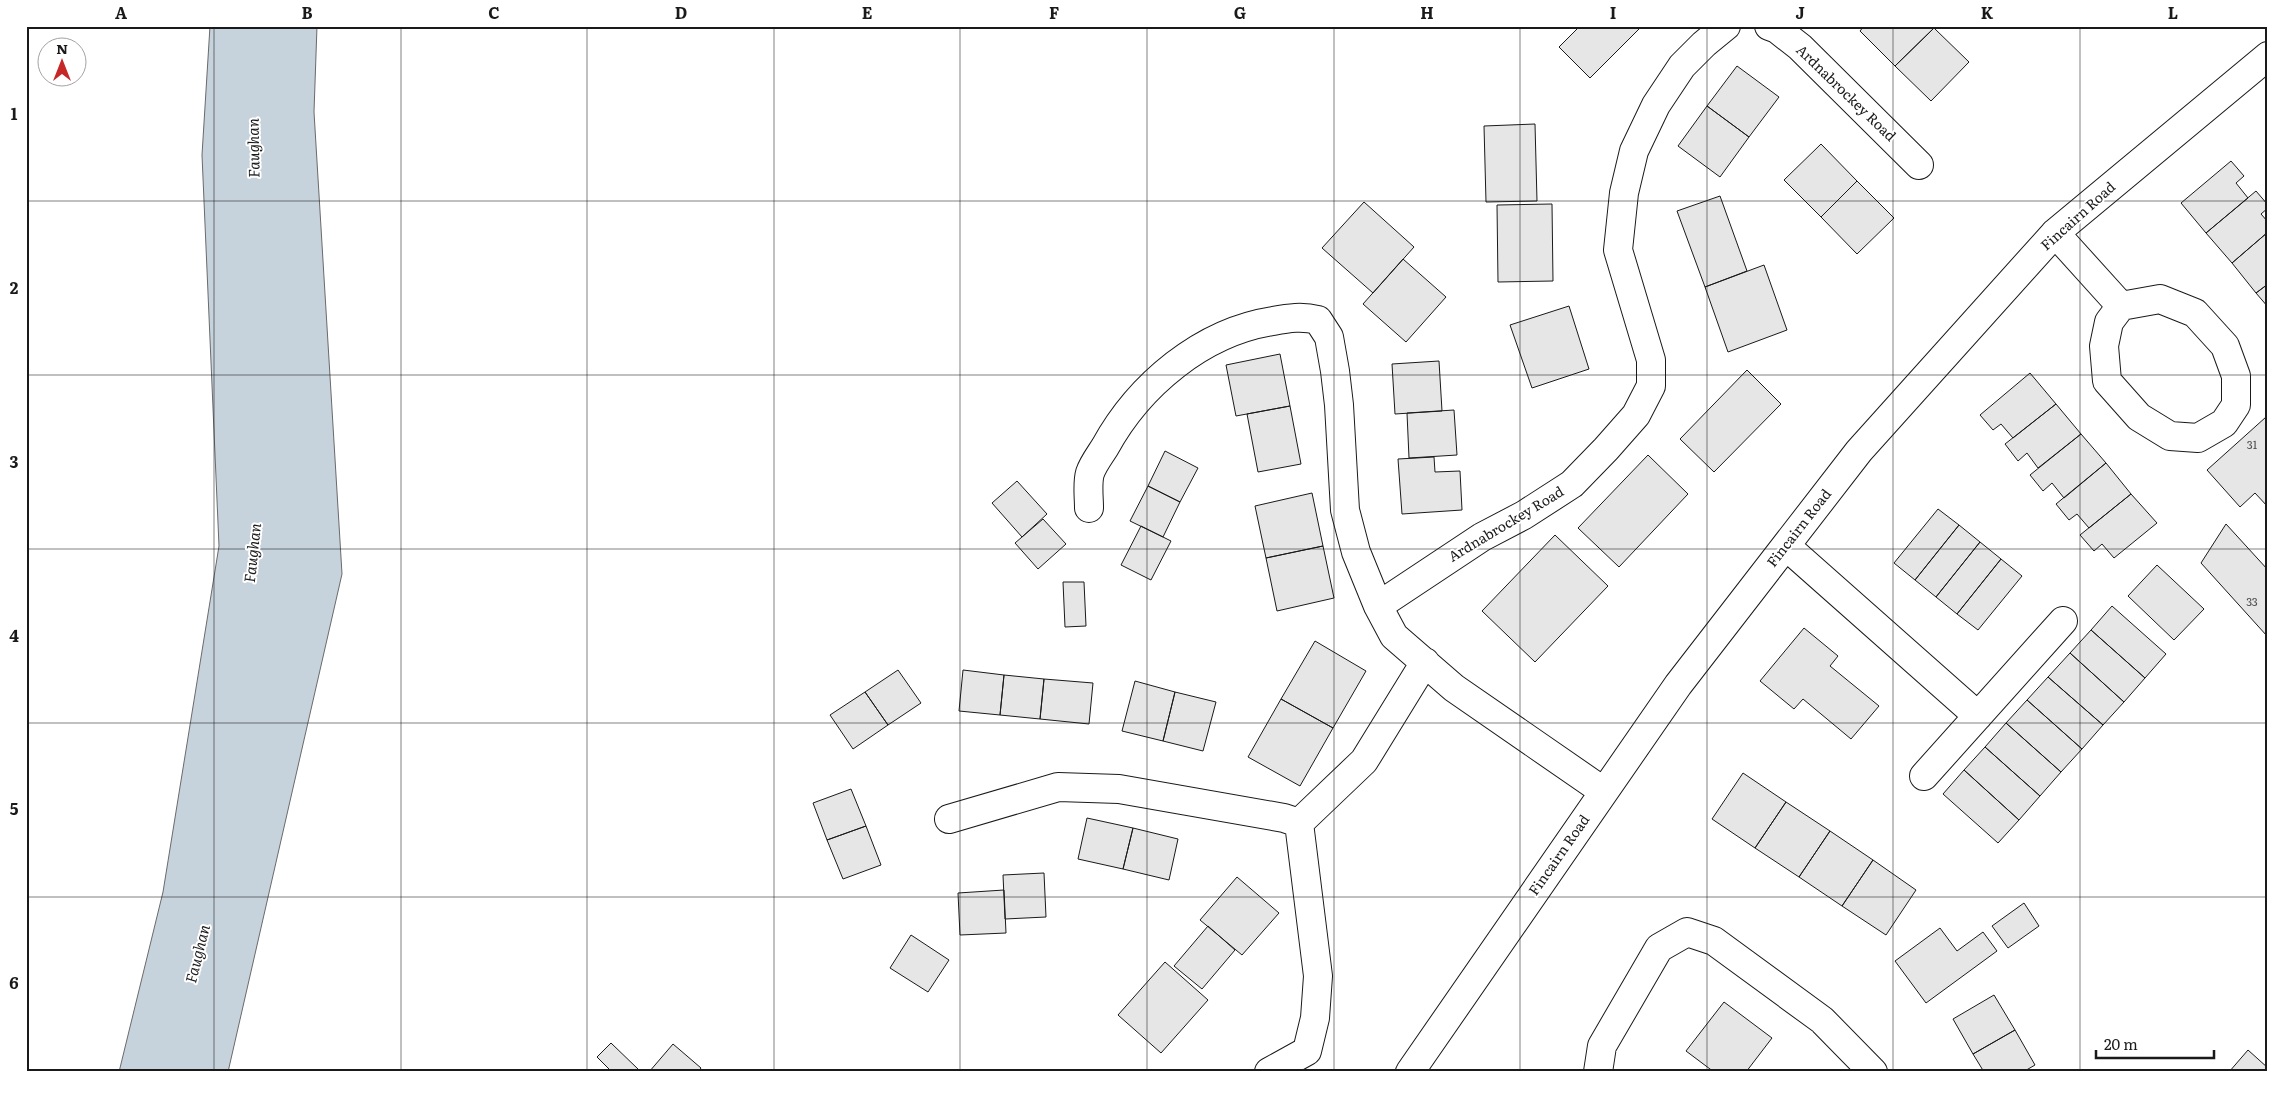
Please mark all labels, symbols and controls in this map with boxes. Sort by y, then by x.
text: A [115,0,127,24]
text: B [301,0,313,24]
text: C [488,0,500,24]
text: D [675,0,687,24]
text: E [862,0,873,24]
text: F [1049,0,1059,24]
text: G [1234,0,1246,24]
text: H [1420,0,1434,24]
text: I [1610,0,1616,24]
text: J [1795,0,1805,24]
text: K [1981,0,1994,24]
text: L [2168,0,2178,24]
north arrow [38,38,88,88]
text: N [56,38,68,58]
street label: Ardnabrockey Road [1792,39,1901,145]
text: 1 [11,101,18,125]
water label: Faughan [240,118,265,178]
street label: Fincairn Road [2036,176,2119,254]
text: 2 [10,275,19,299]
house number: 31 [2247,436,2258,452]
text: 3 [10,449,19,473]
street label: Ardnabrockey Road [1444,480,1567,566]
street label: Fincairn Road [1761,484,1835,571]
water label: Faughan [237,522,266,584]
house number: 33 [2246,593,2258,609]
text: 4 [9,623,19,647]
text: 5 [10,796,19,820]
street label: Fincairn Road [1523,810,1594,899]
water label: Faughan [178,922,215,985]
text: 6 [9,970,19,994]
scale bar [2096,1028,2214,1060]
text: 20 m [2104,1032,2138,1055]

